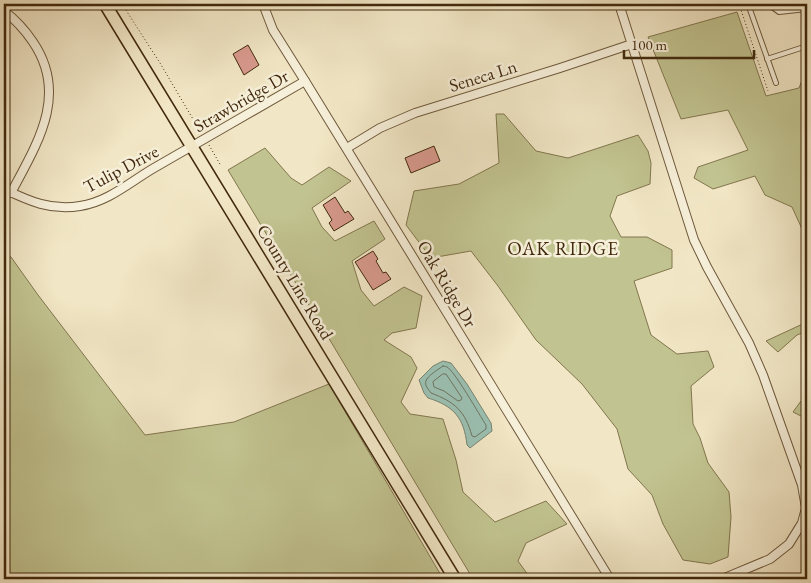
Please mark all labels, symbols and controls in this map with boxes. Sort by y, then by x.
scale bar [624,28,754,60]
text: 100 m [631,35,668,54]
street label: Seneca Ln [446,54,520,97]
street label: Strawbridge Dr [189,64,292,137]
street label: Tulip Drive [79,139,162,198]
street label: County Line Road [252,220,339,344]
street label: Oak Ridge Dr [413,236,482,331]
district label: OAK RIDGE [507,236,619,261]

